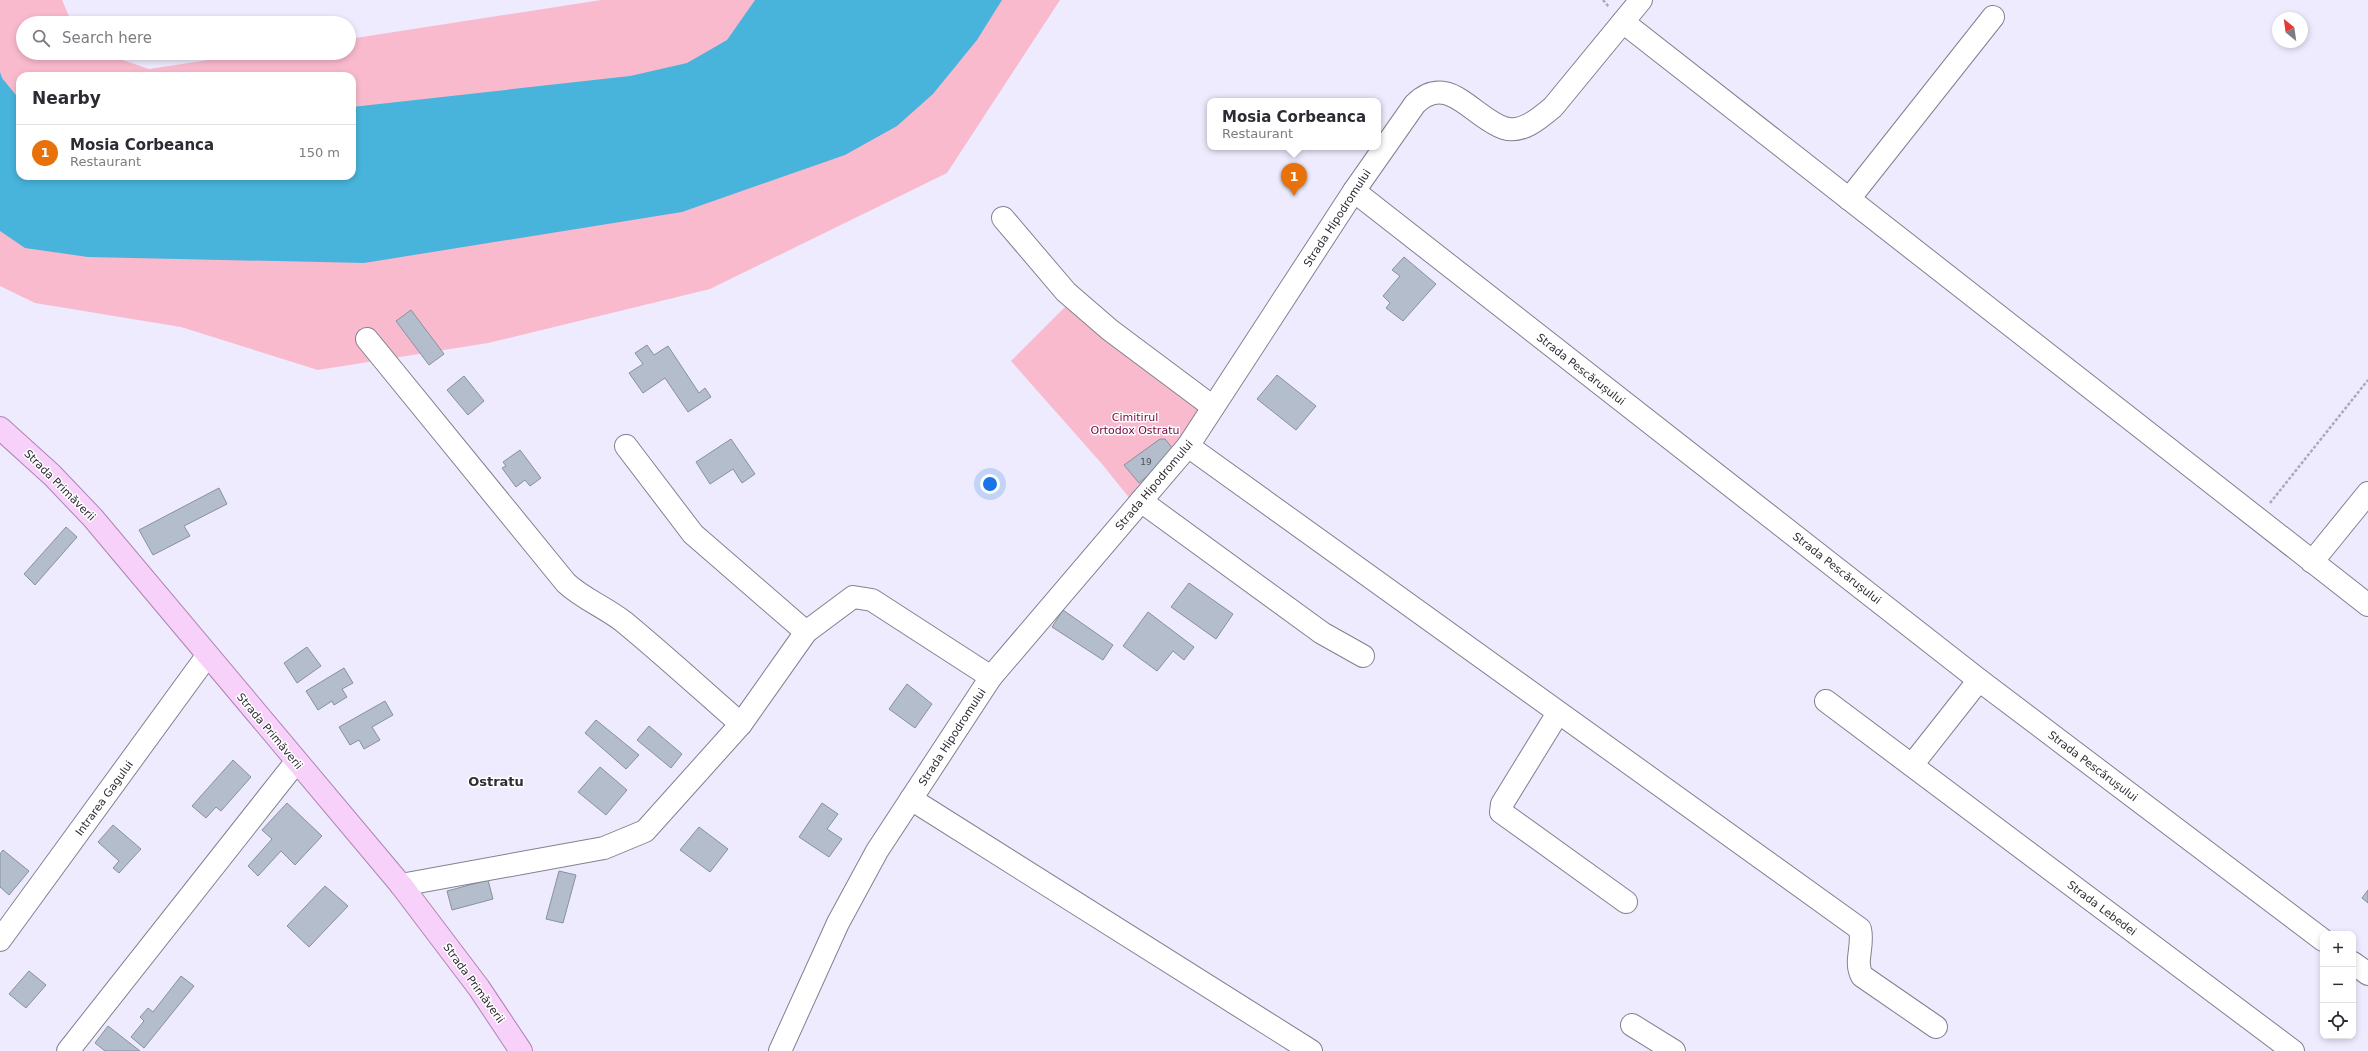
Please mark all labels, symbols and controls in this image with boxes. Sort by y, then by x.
north arrow [2272,12,2308,48]
search box [16,16,356,60]
icon: search [30,27,52,49]
text: Search here [62,29,152,47]
text: Nearby [32,88,101,108]
popup [1207,98,1381,150]
text: Mosia Corbeanca [1222,108,1366,126]
text: Restaurant [1222,126,1293,141]
text: Mosia Corbeanca [70,136,214,154]
text: 1 [40,145,50,160]
text: 150 m [298,145,340,160]
text: Restaurant [70,154,141,169]
pin: 1 [1281,163,1307,196]
street label: Strada Hipodromului [1301,167,1374,269]
street label: Strada Pescărușului [1534,331,1627,408]
park label: Cimitirul Ortodox Ostratu [1091,411,1179,437]
street label: Strada Hipodromului [1113,438,1196,533]
street label: Strada Primăverii [21,447,98,524]
house number: 19 [1140,457,1152,467]
your location [980,474,1000,494]
street label: Strada Pescărușului [1790,530,1883,607]
street label: Strada Hipodromului [916,686,989,788]
street label: Strada Primăverii [234,691,305,772]
street label: Strada Pescărușului [2045,729,2140,804]
street label: Intrarea Gagului [73,758,136,838]
district label: Ostratu [468,774,524,789]
street label: Strada Lebedei [2065,878,2139,939]
map controls [2320,931,2356,1039]
button: + [2320,931,2356,967]
street label: Strada Primăverii [440,941,507,1026]
button: − [2320,967,2356,1003]
button: locate [2320,1003,2356,1039]

